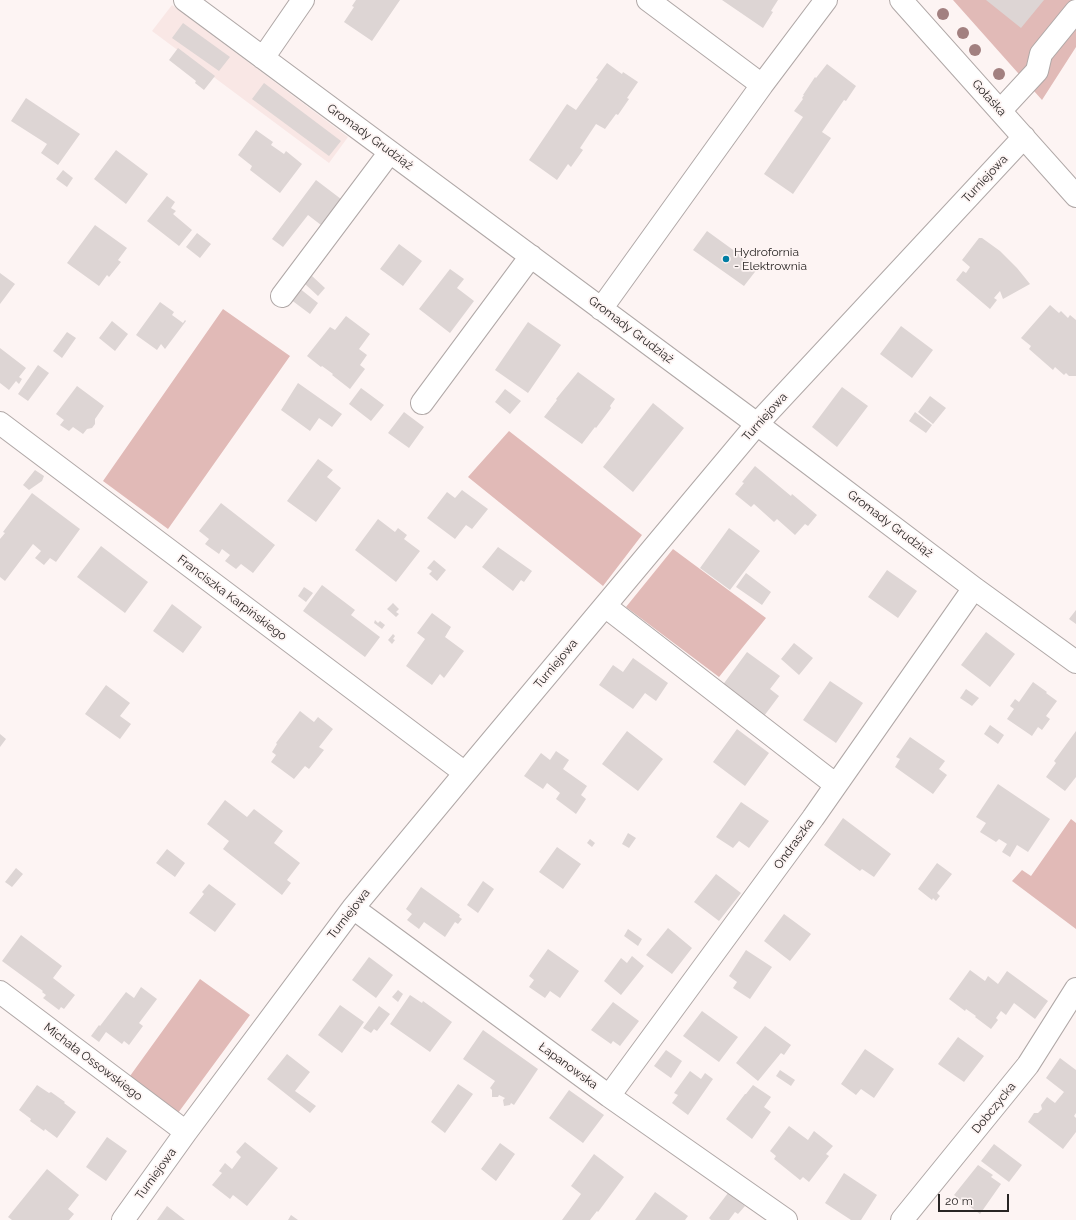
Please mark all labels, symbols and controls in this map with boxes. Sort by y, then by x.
street label: Gołaśka [969,77,1009,119]
street label: Gromady Grudziąż [324,101,416,173]
street label: Turniejowa [959,152,1011,206]
place label: Hydrofornia - Elektrownia [734,245,807,273]
marker: Hydrofornia - Elektrownia [721,254,731,264]
street label: Gromady Grudziąż [586,293,676,367]
street label: Turniejowa [740,390,790,444]
street label: Gromady Grudziąż [845,487,935,561]
street label: Franciszka Karpińskiego [175,552,289,644]
street label: Turniejowa [531,636,581,692]
street label: Ondraszka [771,816,817,872]
street label: Turniejowa [325,886,373,942]
street label: Michała Ossowskiego [41,1020,145,1104]
street label: Łapanowska [536,1040,600,1092]
street label: Dobczycka [969,1080,1019,1136]
street label: Turniejowa [133,1145,179,1203]
scale bar [940,1186,1011,1212]
text: 20 m [945,1194,973,1208]

